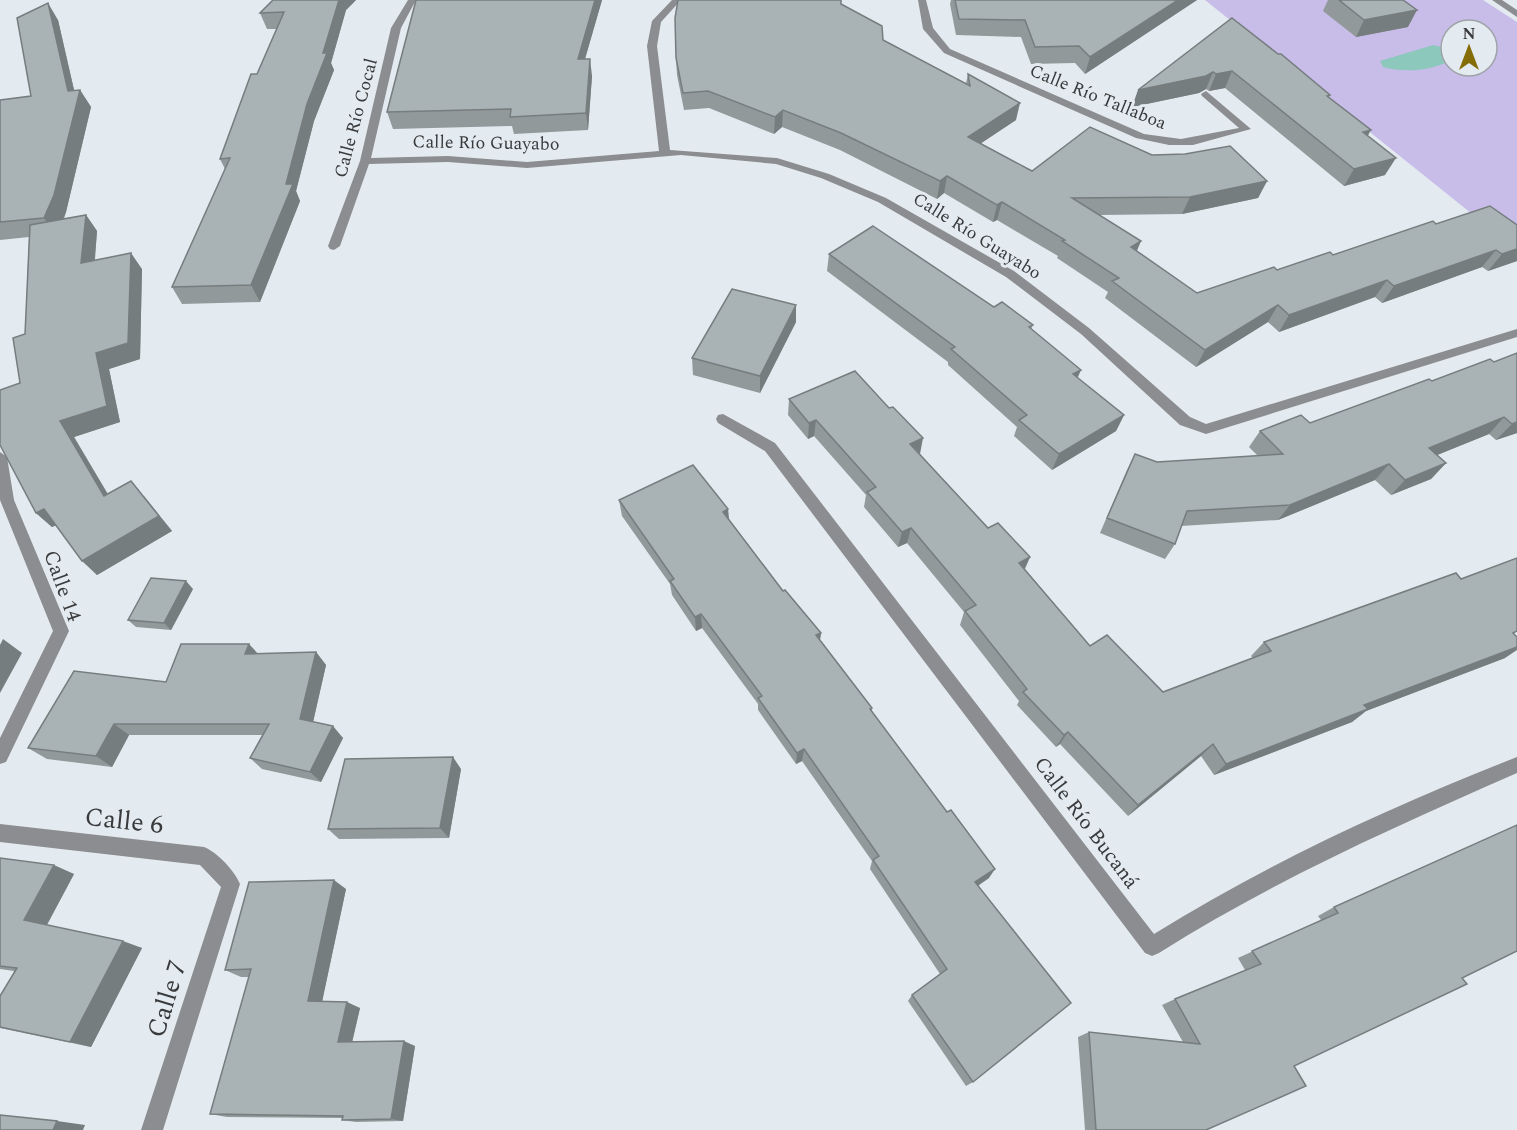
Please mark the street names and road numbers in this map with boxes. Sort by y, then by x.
street label: Calle Río Cocal [327,55,385,181]
street label: Calle Río Tallaboa [1025,57,1171,137]
street label: Calle Río Guayabo [412,128,560,158]
street label: Calle Río Guayabo [907,186,1047,286]
street label: Calle 14 [34,546,90,627]
street label: Calle Río Bucaná [1026,750,1147,897]
street label: Calle 6 [83,797,165,845]
street label: Calle 7 [136,955,198,1043]

